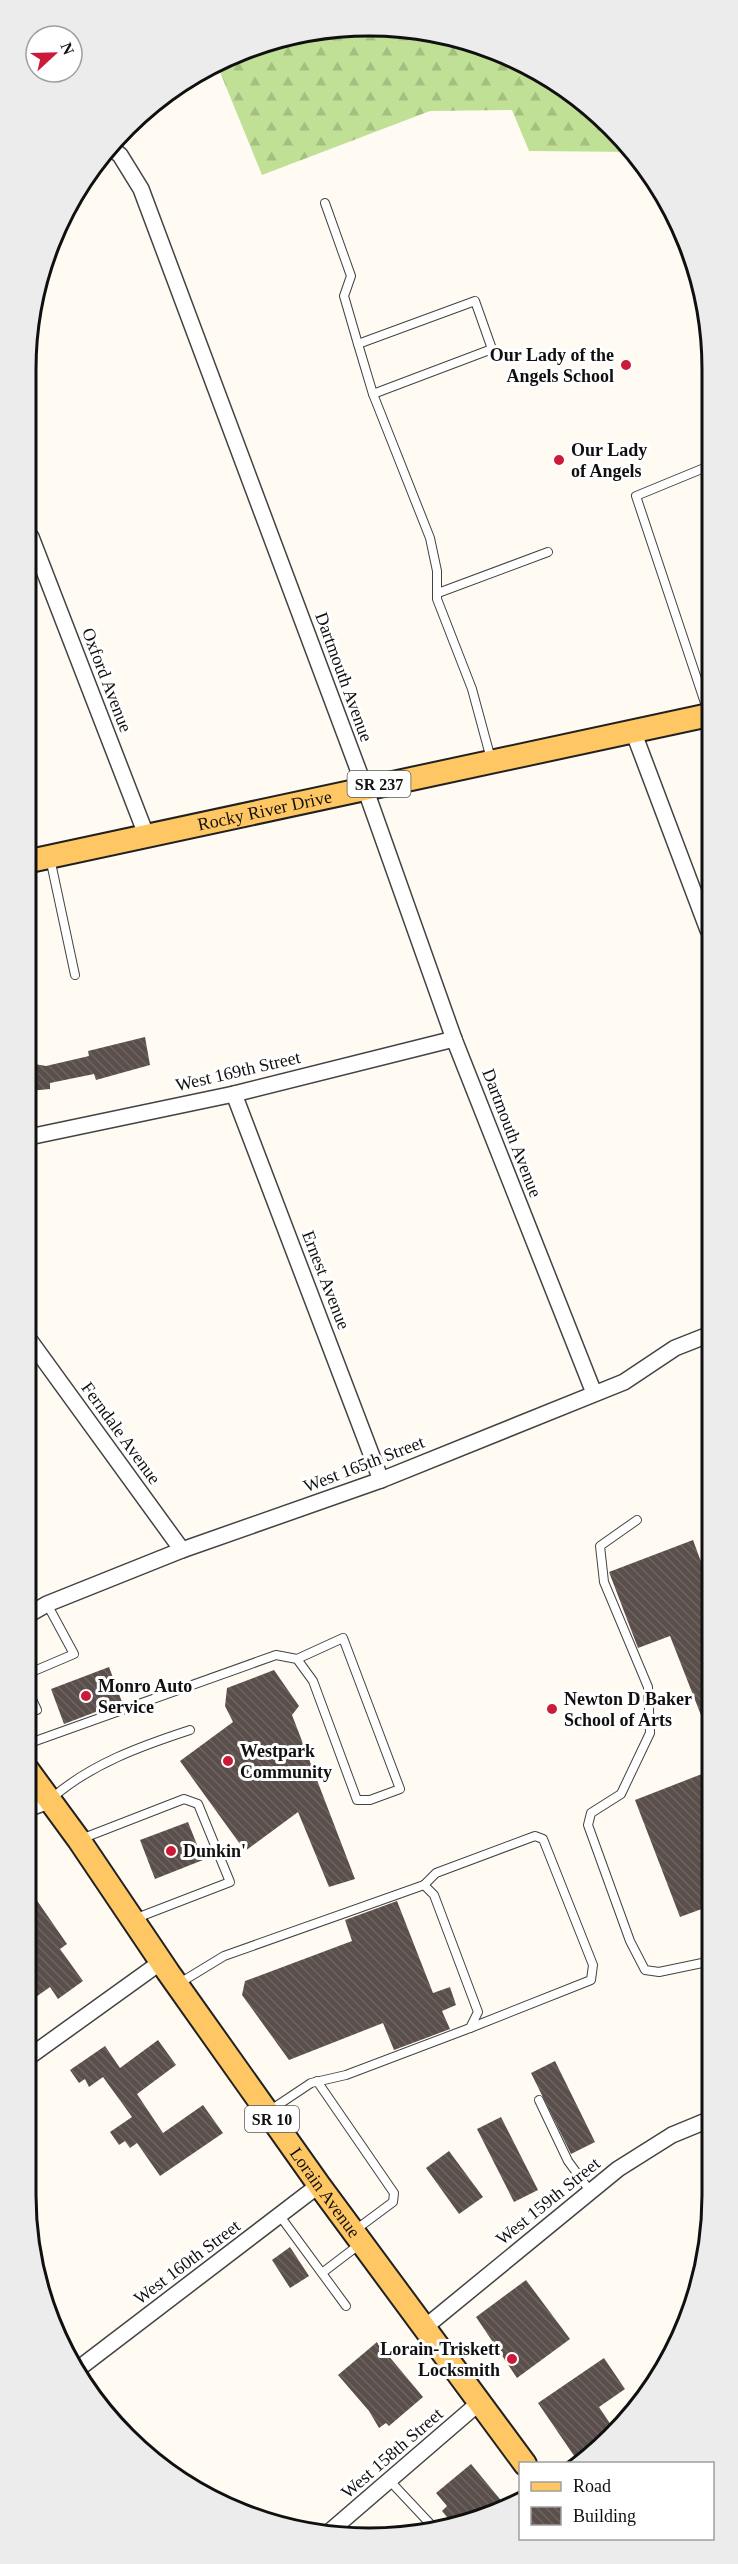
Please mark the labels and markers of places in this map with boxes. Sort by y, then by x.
place label: Our Lady of the Angels School [490,345,614,386]
marker: Our Lady of the Angels School [619,358,633,372]
place label: Our Lady of Angels [571,440,647,481]
marker: Our Lady of Angels [552,453,566,467]
place label: Monro Auto Service [98,1676,192,1717]
marker: Monro Auto Service [79,1689,93,1703]
place label: Newton D Baker School of Arts [564,1689,692,1730]
marker: Newton D Baker School of Arts [545,1702,559,1716]
place label: Westpark Community [240,1741,332,1782]
marker: Westpark Community [221,1754,235,1768]
place label: Dunkin' [183,1841,246,1861]
marker: Dunkin' [164,1844,178,1858]
place label: Lorain-Triskett Locksmith [380,2339,500,2380]
marker: Lorain-Triskett Locksmith [505,2352,519,2366]

